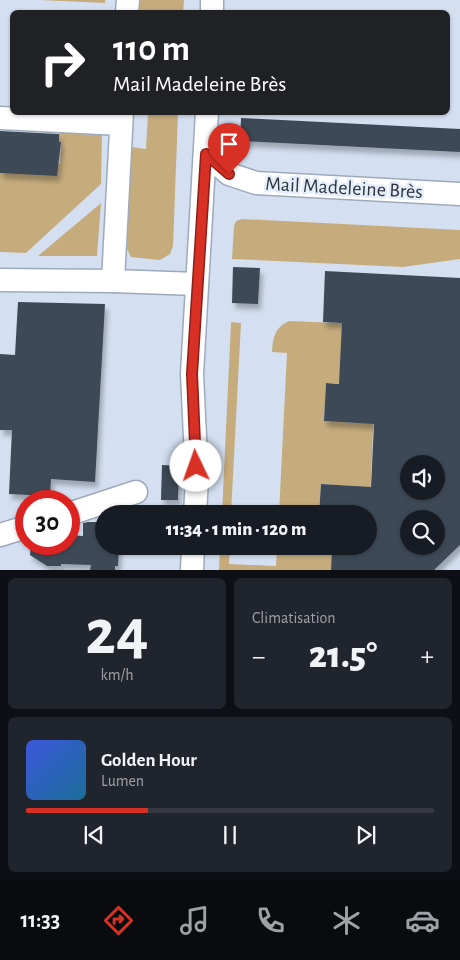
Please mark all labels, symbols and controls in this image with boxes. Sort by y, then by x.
icon: right [30,30,95,95]
text: 110 m [113,32,190,67]
text: Mail Madeleine Brès [113,73,287,95]
pin [208,123,250,174]
icon: arrive [215,130,243,158]
street label: Mail Madeleine Brès [265,174,423,202]
position arrow [169,439,221,491]
map controls [400,455,445,555]
button: sound [400,455,445,500]
speed limit sign: 30 [15,490,80,555]
button: search [400,510,445,555]
text: 11:34 · 1 min · 120 m [166,520,306,539]
text: 24 [85,601,149,666]
text: Climatisation [252,610,336,626]
text: 21.5° [309,637,377,675]
text: − [252,643,265,671]
text: + [421,643,434,671]
text: km/h [100,667,134,683]
text: Golden Hour [101,751,197,770]
text: Lumen [101,773,144,789]
icon: previous [80,821,108,849]
icon: pause [216,821,244,849]
icon: next [352,821,380,849]
icon: directions [101,903,136,938]
icon: music [177,903,212,938]
icon: phone [253,903,288,938]
icon: climate [329,903,364,938]
icon: car [405,903,440,938]
text: 11:33 [20,909,60,931]

